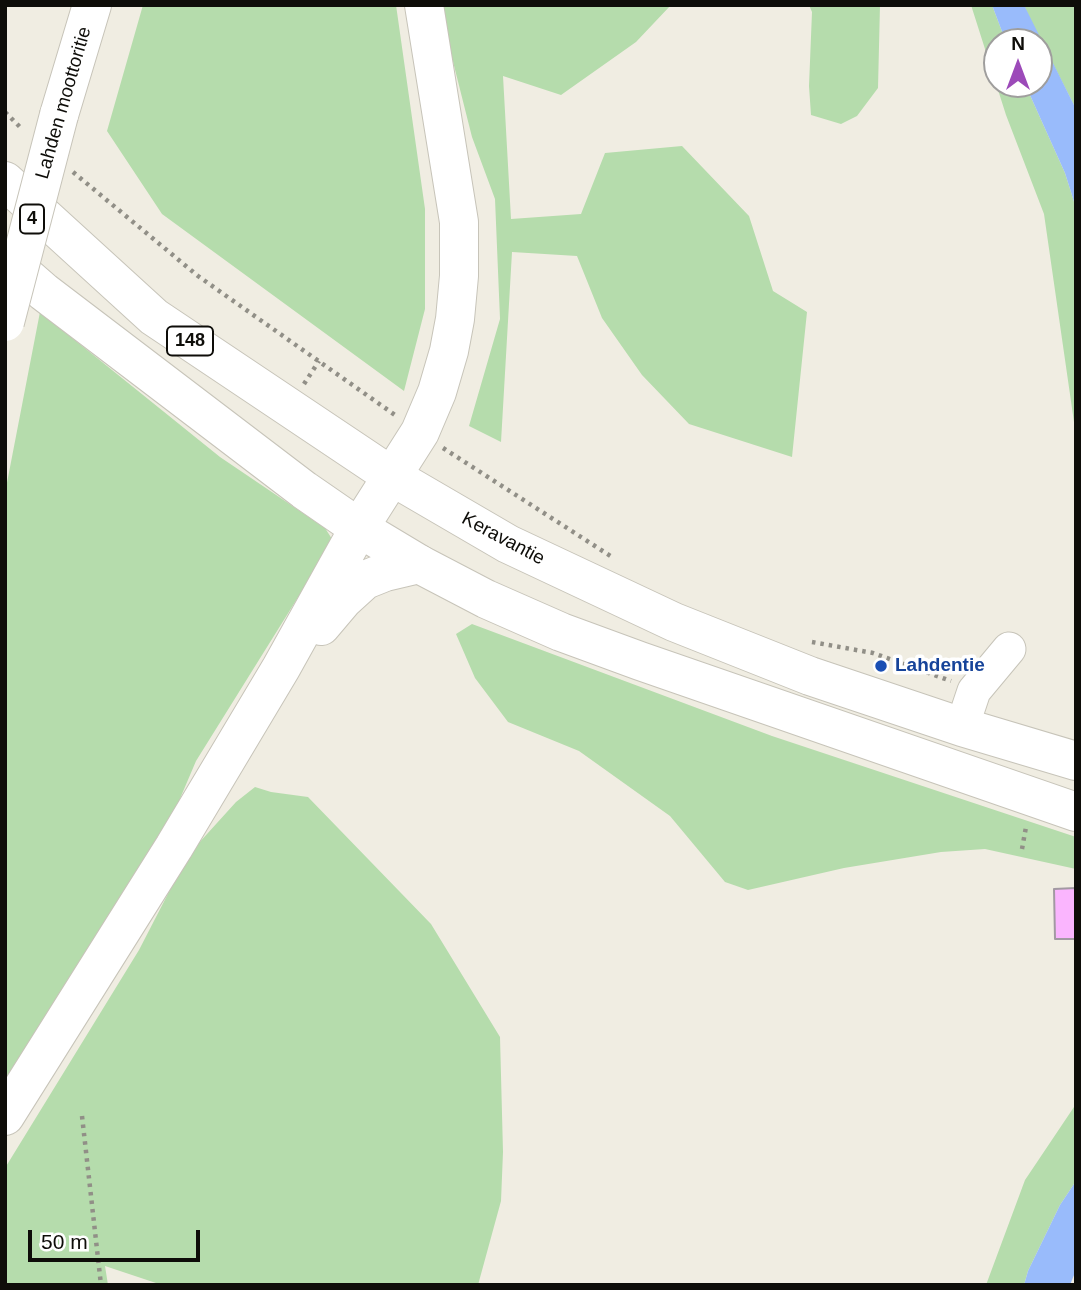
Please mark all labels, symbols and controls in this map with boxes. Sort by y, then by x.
street label: Lahden moottoritie [31,24,97,182]
north arrow [983,28,1053,98]
text: N [1011,33,1025,54]
road number: 4 [20,204,44,233]
road number: 148 [167,326,213,356]
street label: Keravantie [458,508,548,570]
place label: Lahdentie [895,655,985,677]
marker: Lahdentie [873,658,889,674]
scale bar [32,1216,203,1260]
text: 50 m [41,1230,88,1253]

